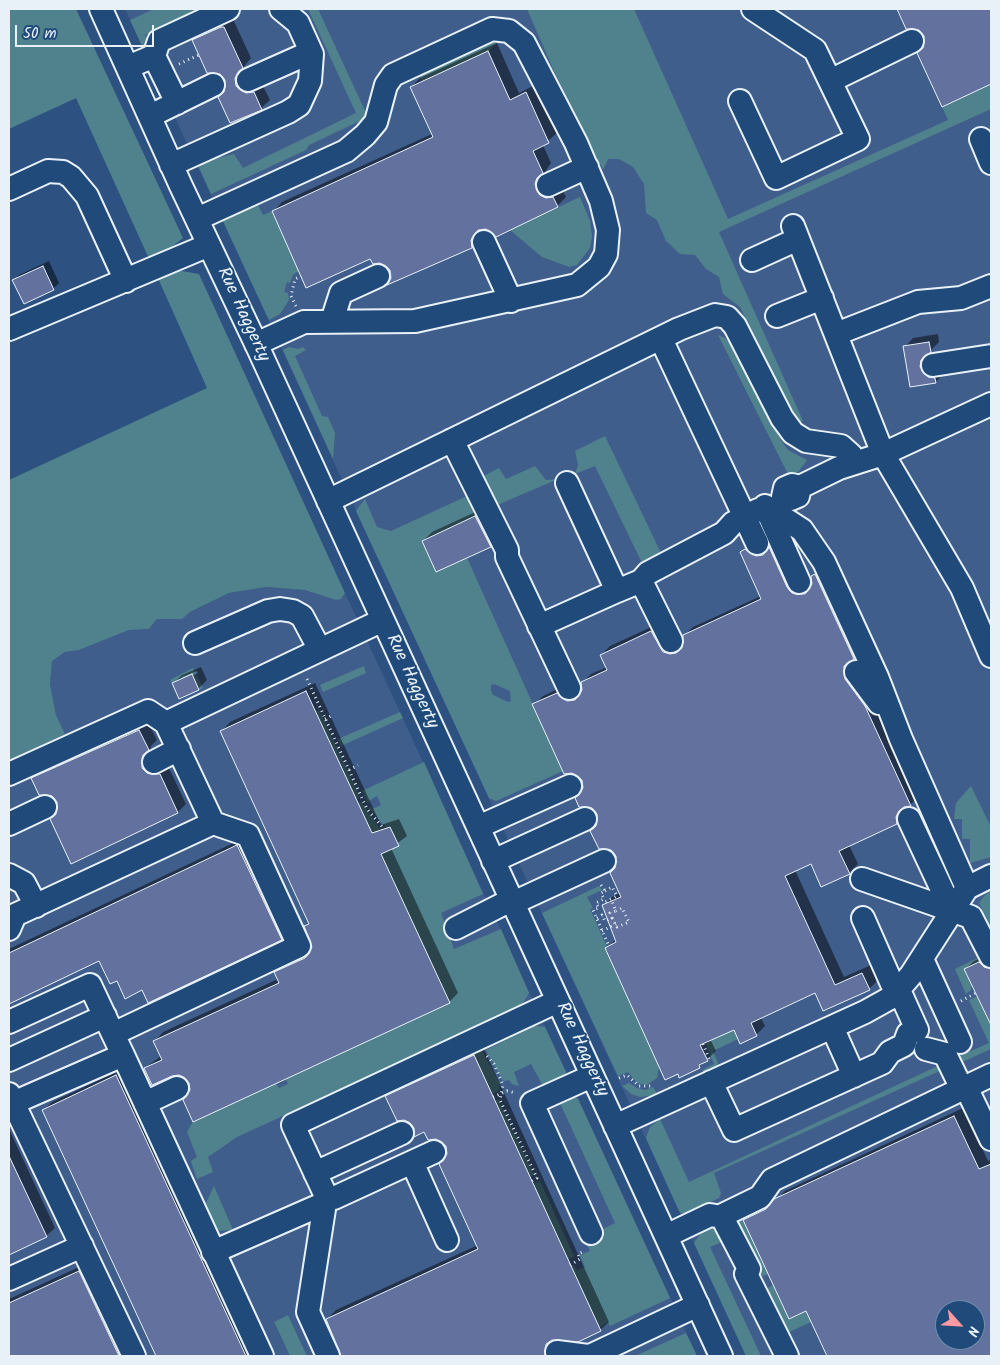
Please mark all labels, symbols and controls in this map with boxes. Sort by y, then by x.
scale bar [18,15,156,47]
text: 50 m [23,22,57,46]
street label: Rue Haggerty [211,264,273,366]
street label: Rue Haggerty [380,631,442,733]
street label: Rue Haggerty [550,999,612,1101]
north arrow [935,1300,985,1350]
text: N [961,1322,984,1340]

